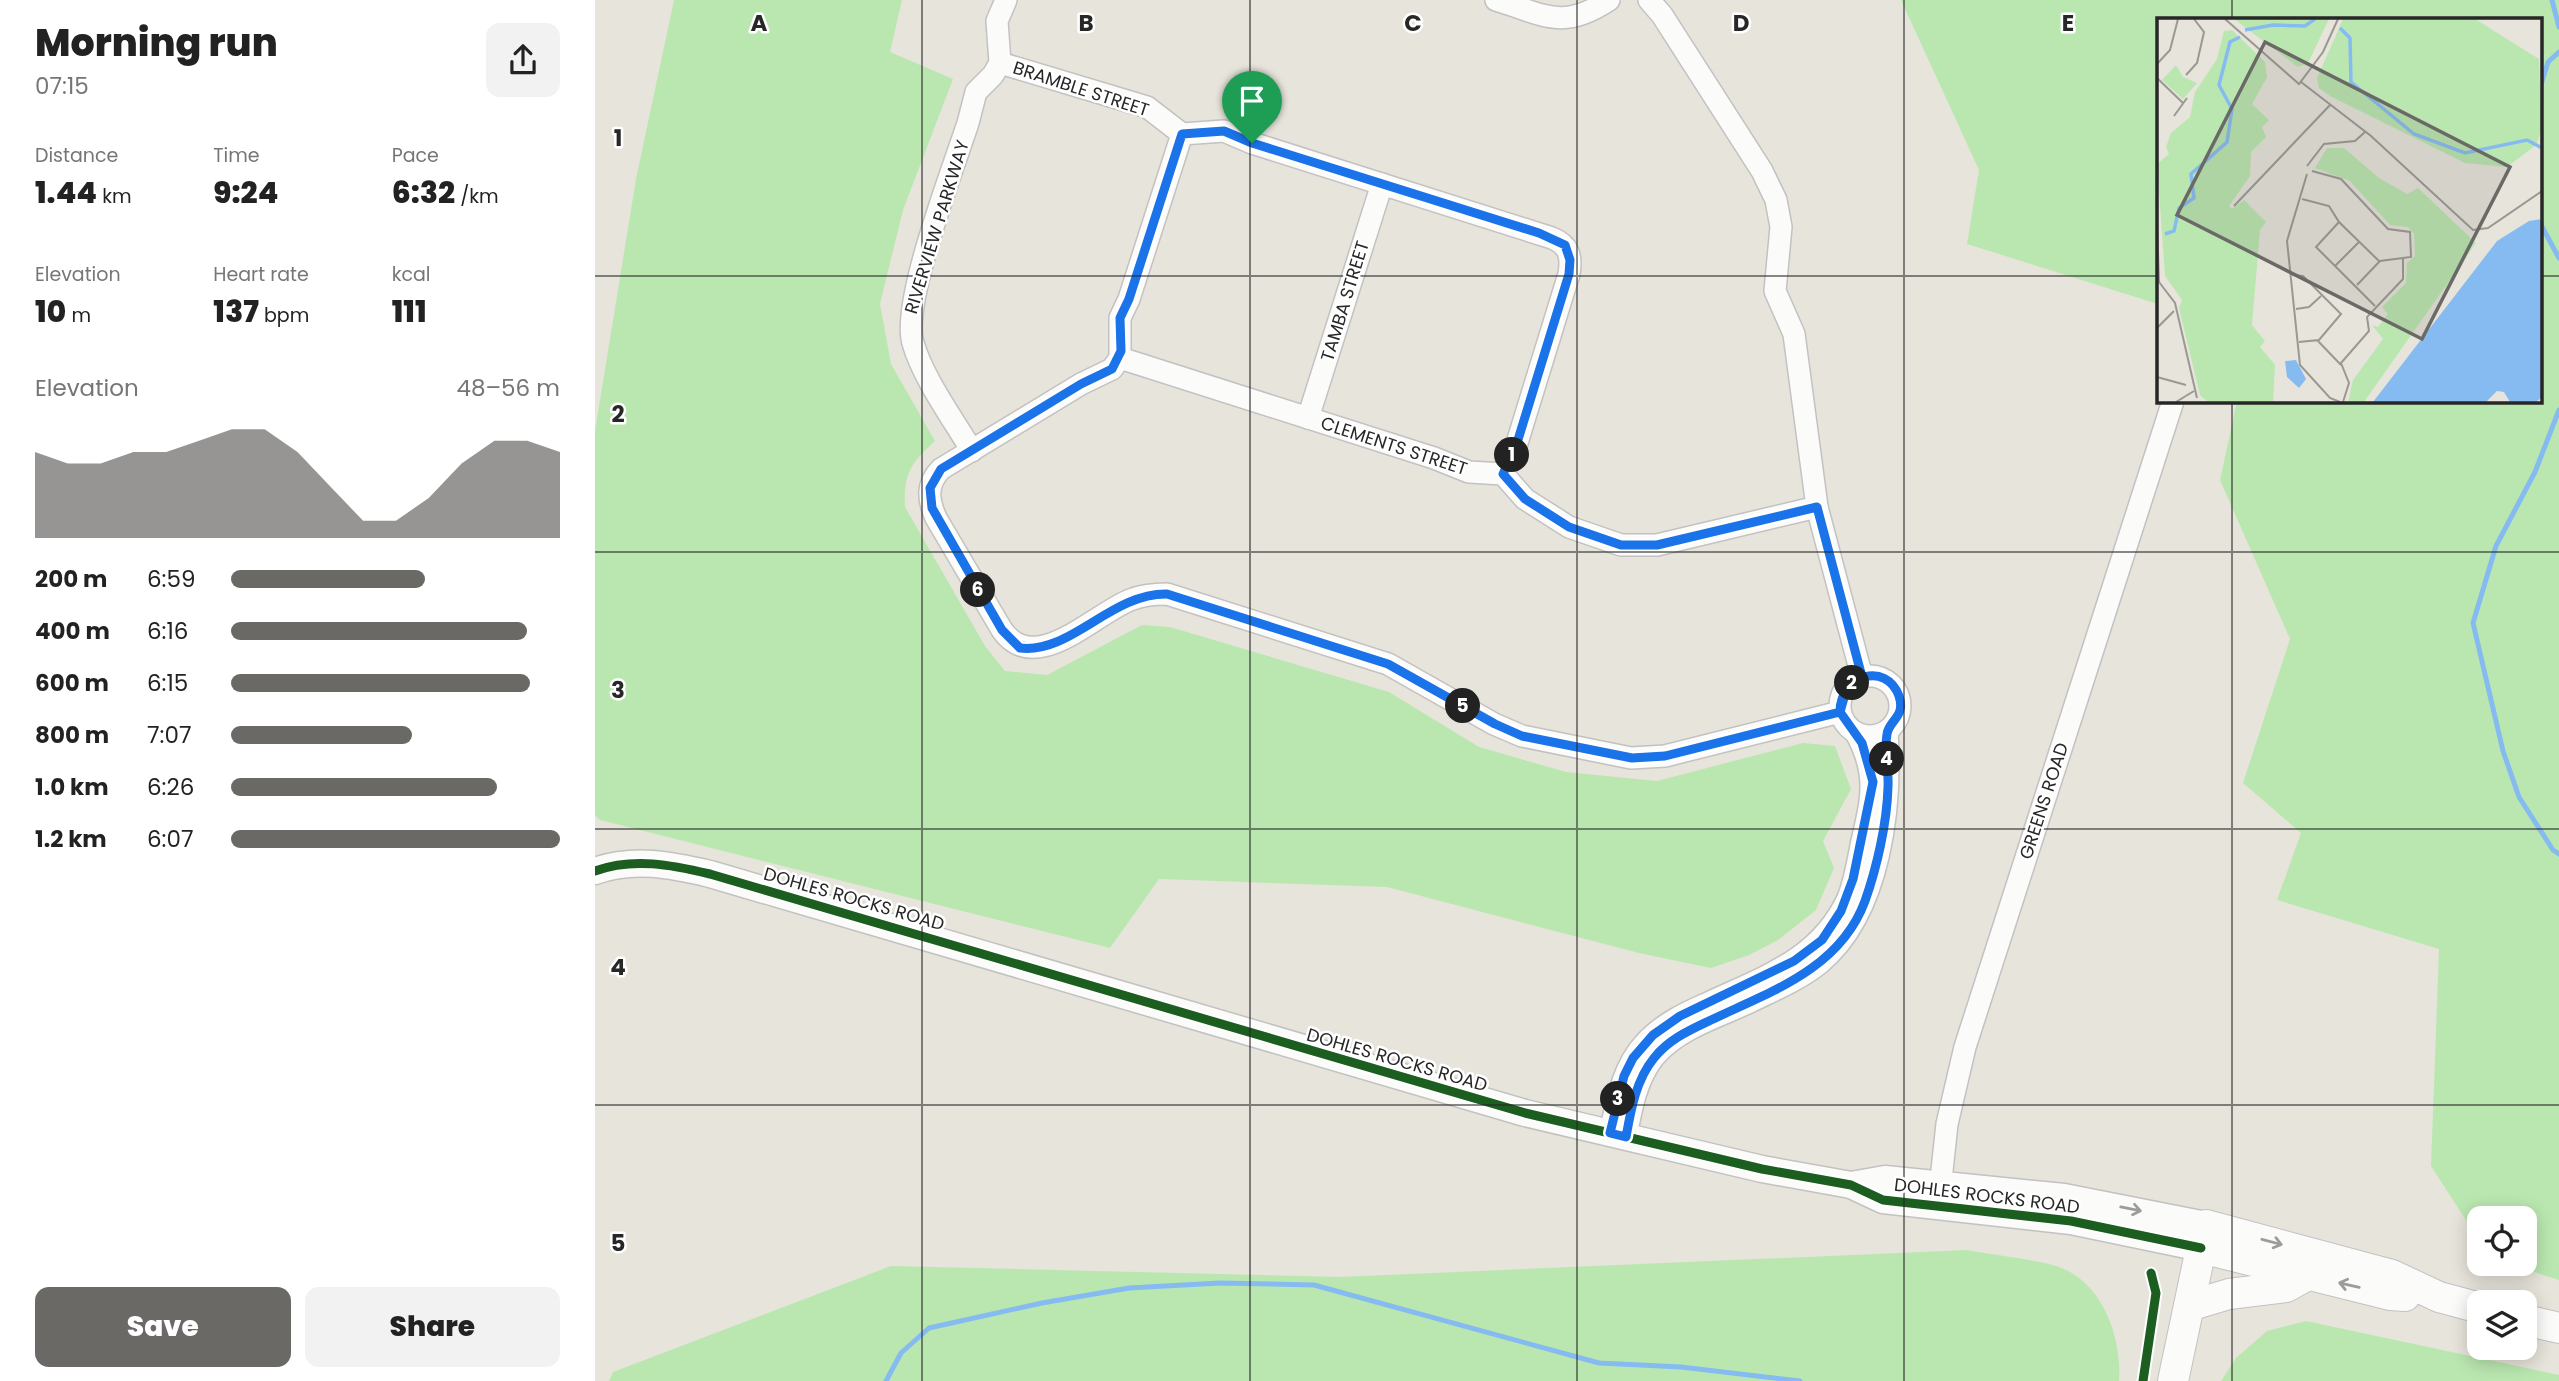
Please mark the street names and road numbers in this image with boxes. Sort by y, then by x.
street label: BRAMBLE STREET [1010,55,1153,122]
street label: RIVERVIEW PARKWAY [898,136,975,317]
street label: TAMBA STREET [1314,237,1375,364]
street label: CLEMENTS STREET [1318,410,1471,481]
street label: GREENS ROAD [2013,739,2074,862]
street label: DOHLES ROCKS ROAD [761,861,947,936]
street label: DOHLES ROCKS ROAD [1304,1022,1490,1097]
street label: DOHLES ROCKS ROAD [1893,1172,2081,1219]

